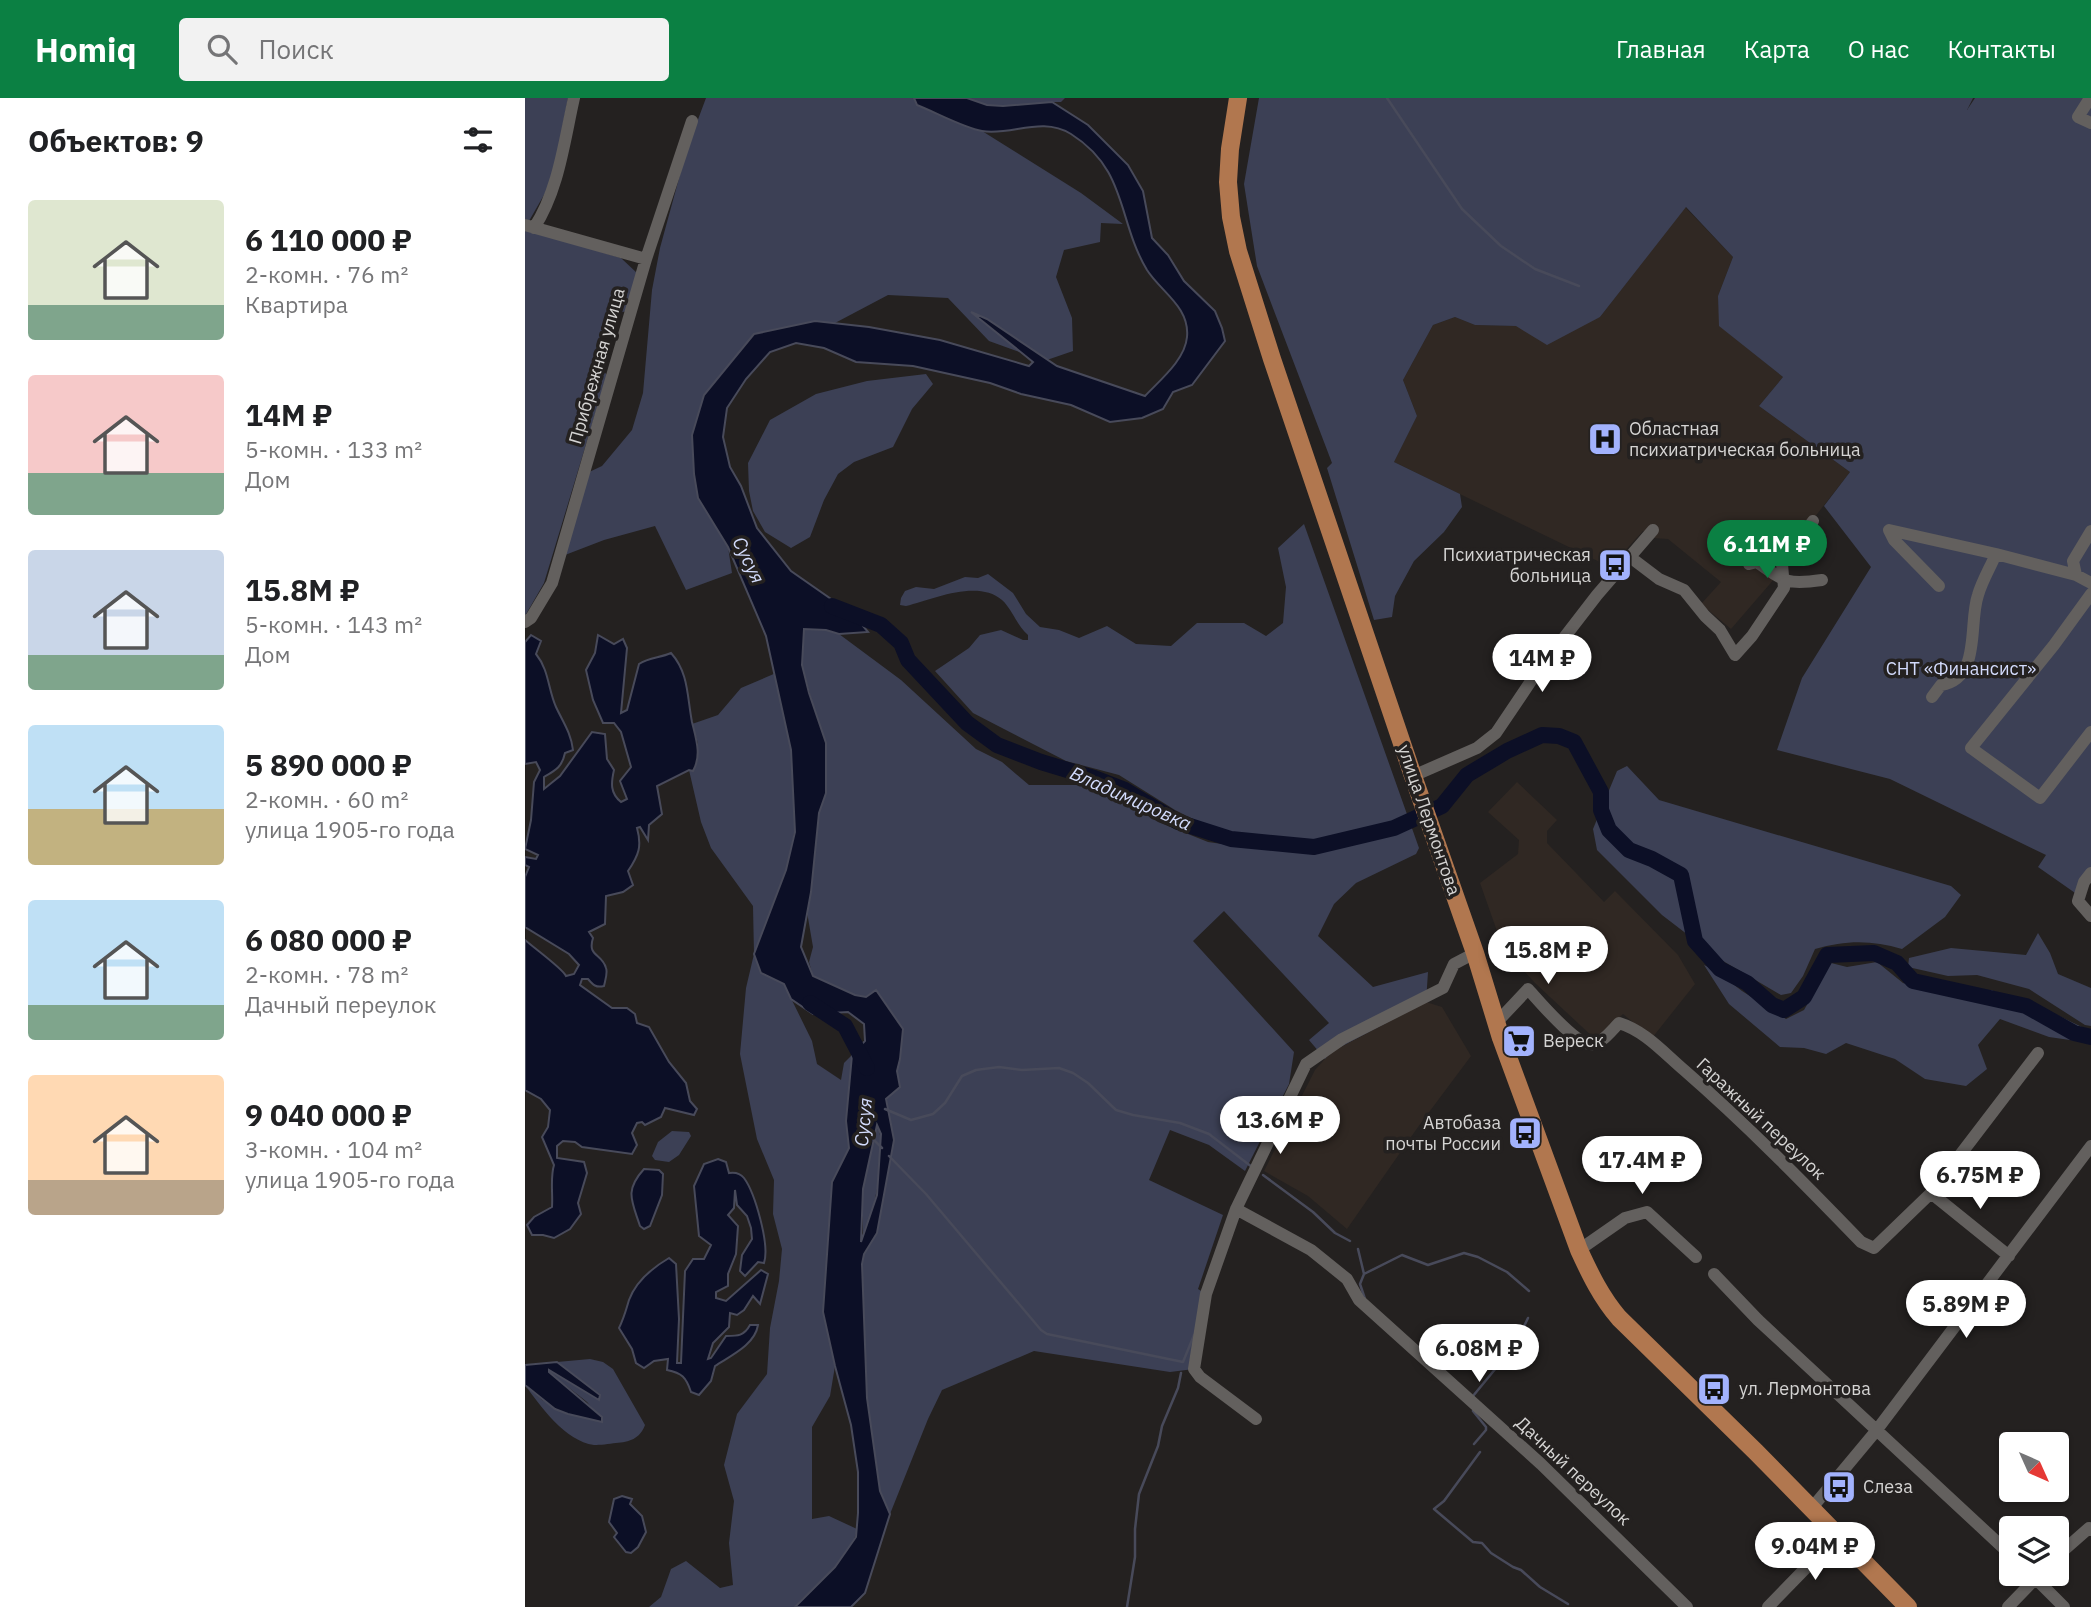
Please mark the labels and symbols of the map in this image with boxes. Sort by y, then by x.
street label: Прибрежная улица [563,285,630,447]
place label: Областная психиатрическая больница [1629,417,1861,461]
hospital icon: Областная психиатрическая больница [1586,420,1624,458]
pin: 6.11M ₽ [1702,520,1832,580]
water label: Сусуя [728,533,771,587]
place label: Психиатрическая больница [1443,543,1591,587]
bus stop icon: Психиатрическая больница [1596,546,1634,584]
pin: 14M ₽ [1493,634,1591,694]
park label: СНТ «Финансист» [1886,657,2036,680]
street label: улица Лермонтова [1393,741,1466,899]
water label: Владимировка [1067,761,1195,835]
pin: 15.8M ₽ [1483,926,1613,986]
supermarket icon: Вереск [1500,1022,1538,1060]
place label: Вереск [1543,1029,1604,1052]
street label: Гаражный переулок [1692,1053,1831,1185]
pin: 13.6M ₽ [1215,1096,1345,1156]
water label: Сусуя [849,1097,877,1147]
place label: Автобаза почты России [1385,1111,1501,1155]
bus stop icon: Автобаза почты России [1506,1114,1544,1152]
pin: 17.4M ₽ [1577,1136,1707,1196]
pin: 6.75M ₽ [1915,1152,2045,1211]
pin: 5.89M ₽ [1901,1280,2031,1340]
pin: 6.08M ₽ [1414,1324,1544,1384]
bus stop icon: ул. Лермонтова [1695,1370,1733,1408]
place label: ул. Лермонтова [1739,1377,1871,1400]
street label: Дачный переулок [1511,1411,1636,1530]
north arrow [1999,1432,2069,1502]
bus stop icon: Слеза [1820,1468,1858,1506]
place label: Слеза [1863,1475,1913,1498]
pin: 9.04M ₽ [1750,1522,1880,1582]

